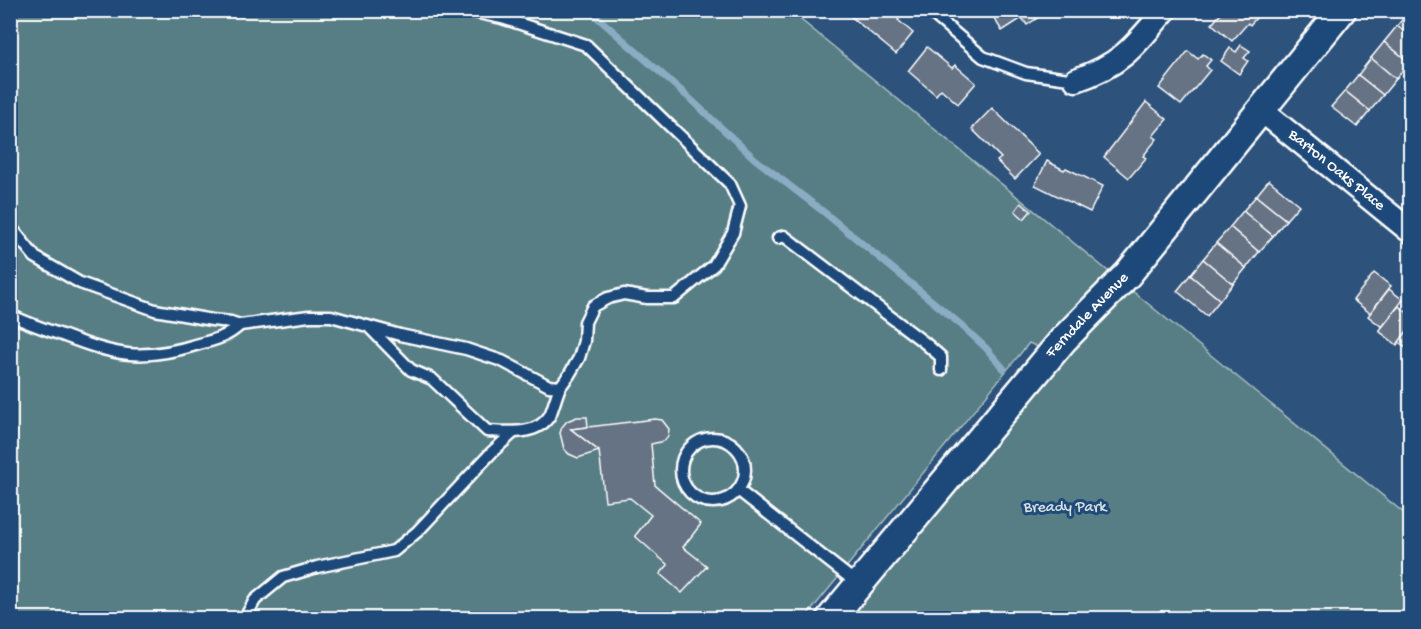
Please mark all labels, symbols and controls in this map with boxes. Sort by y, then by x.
street label: Barton Oaks Place [1283,125,1389,216]
street label: Ferndale Avenue [1042,269,1134,363]
park label: Bready Park [1023,499,1108,518]

